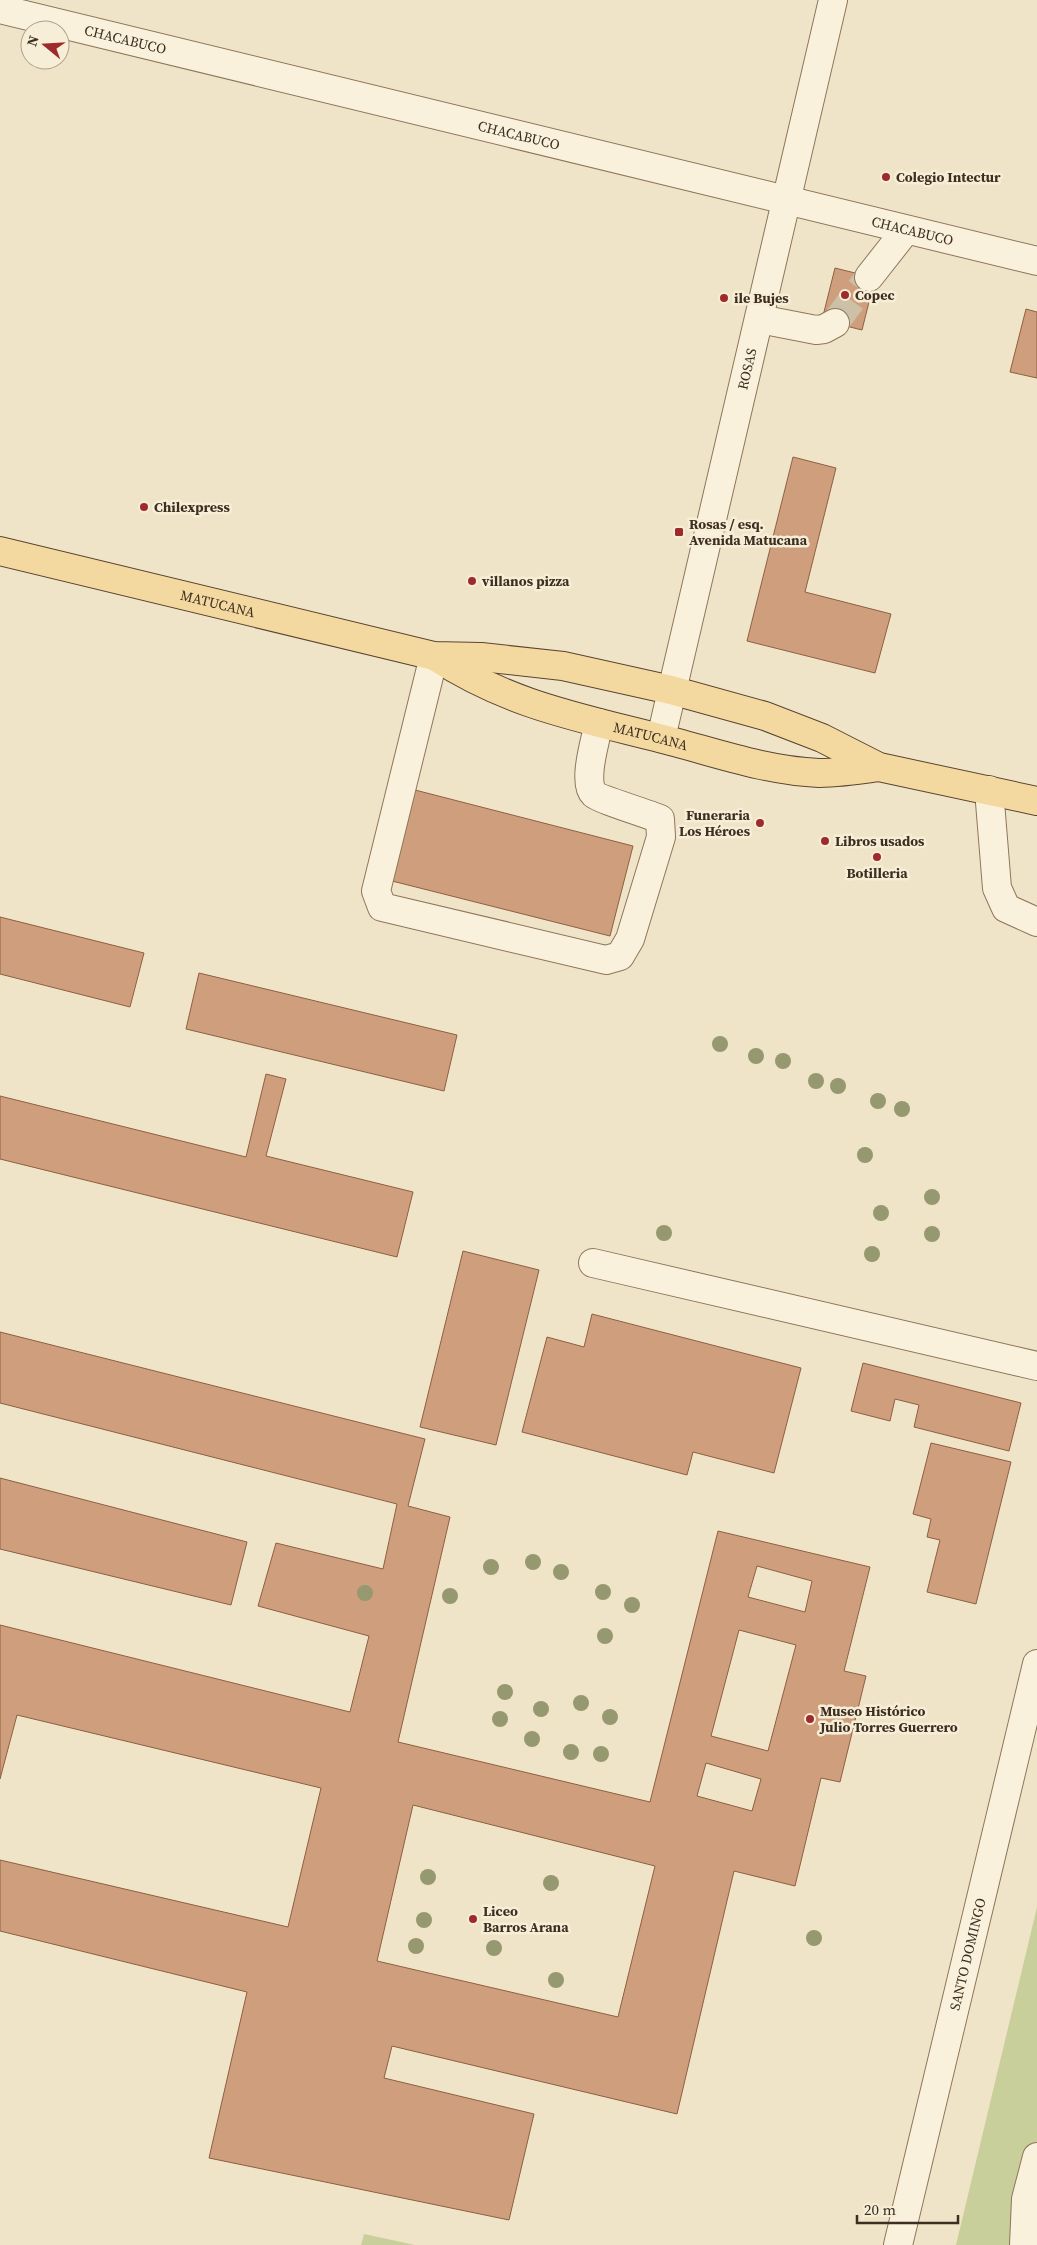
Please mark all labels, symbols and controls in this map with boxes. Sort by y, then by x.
north arrow [20,20,70,70]
street label: CHACABUCO [82,20,168,59]
text: N [22,33,44,49]
street label: CHACABUCO [476,116,562,155]
place label: Colegio Intectur [896,167,1001,187]
marker: Colegio Intectur [880,171,892,183]
street label: CHACABUCO [869,211,955,250]
place label: Copec [855,285,895,305]
place label: ile Bujes [734,288,789,308]
marker: Copec [839,289,851,301]
marker: ile Bujes [718,292,730,304]
street label: ROSAS [733,346,762,392]
place label: Chilexpress [154,497,230,517]
marker: Chilexpress [138,501,150,513]
place label: Rosas / esq. Avenida Matucana [689,514,808,550]
marker: Rosas / esq. Avenida Matucana [673,526,685,538]
place label: villanos pizza [481,571,570,591]
marker: villanos pizza [466,575,478,587]
street label: MATUCANA [178,585,258,623]
street label: MATUCANA [611,717,691,755]
place label: Funeraria Los Héroes [679,805,751,841]
marker: Funeraria Los Héroes [754,817,766,829]
place label: Libros usados [835,831,925,851]
marker: Libros usados [819,835,831,847]
marker: Botilleria [871,851,883,863]
place label: Botilleria [846,863,908,883]
place label: Museo Histórico Julio Torres Guerrero [819,1701,958,1737]
marker: Museo Histórico Julio Torres Guerrero [804,1713,816,1725]
street label: SANTO DOMINGO [944,1896,991,2012]
place label: Liceo Barros Arana [483,1901,569,1937]
marker: Liceo Barros Arana [467,1913,479,1925]
scale bar [857,2192,958,2224]
text: 20 m [864,2199,896,2220]

